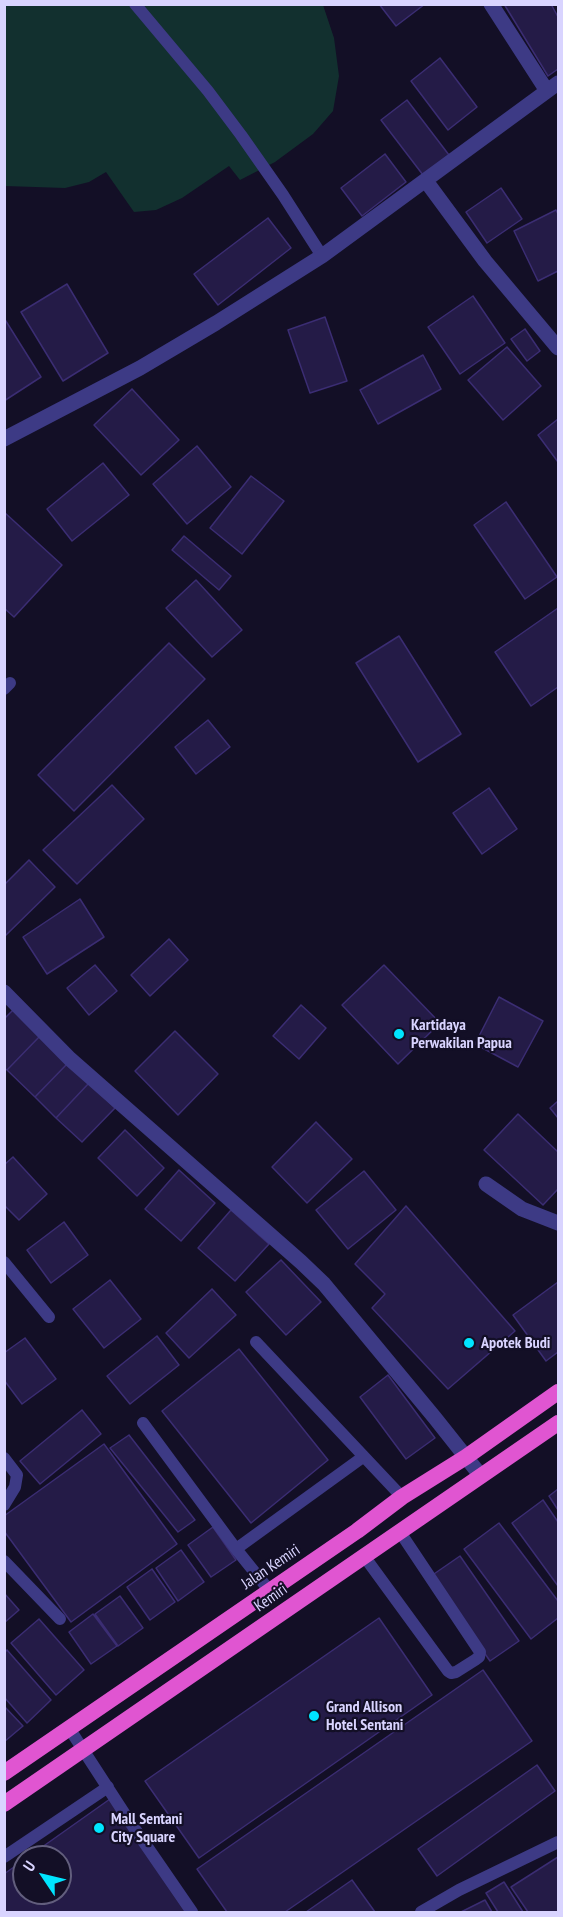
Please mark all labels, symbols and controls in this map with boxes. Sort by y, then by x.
place label: Kartidaya Perwakilan Papua [411,1015,512,1053]
marker: Kartidaya Perwakilan Papua [392,1027,406,1041]
place label: Apotek Budi [481,1333,550,1353]
marker: Apotek Budi [462,1336,476,1350]
street label: Jalan Kemiri [238,1540,304,1594]
street label: Kemiri [251,1580,291,1616]
place label: Grand Allison Hotel Sentani [326,1697,403,1735]
marker: Grand Allison Hotel Sentani [307,1709,321,1723]
place label: Mall Sentani City Square [111,1809,182,1847]
marker: Mall Sentani City Square [92,1821,106,1835]
north arrow [12,1845,72,1905]
text: U [18,1857,39,1875]

